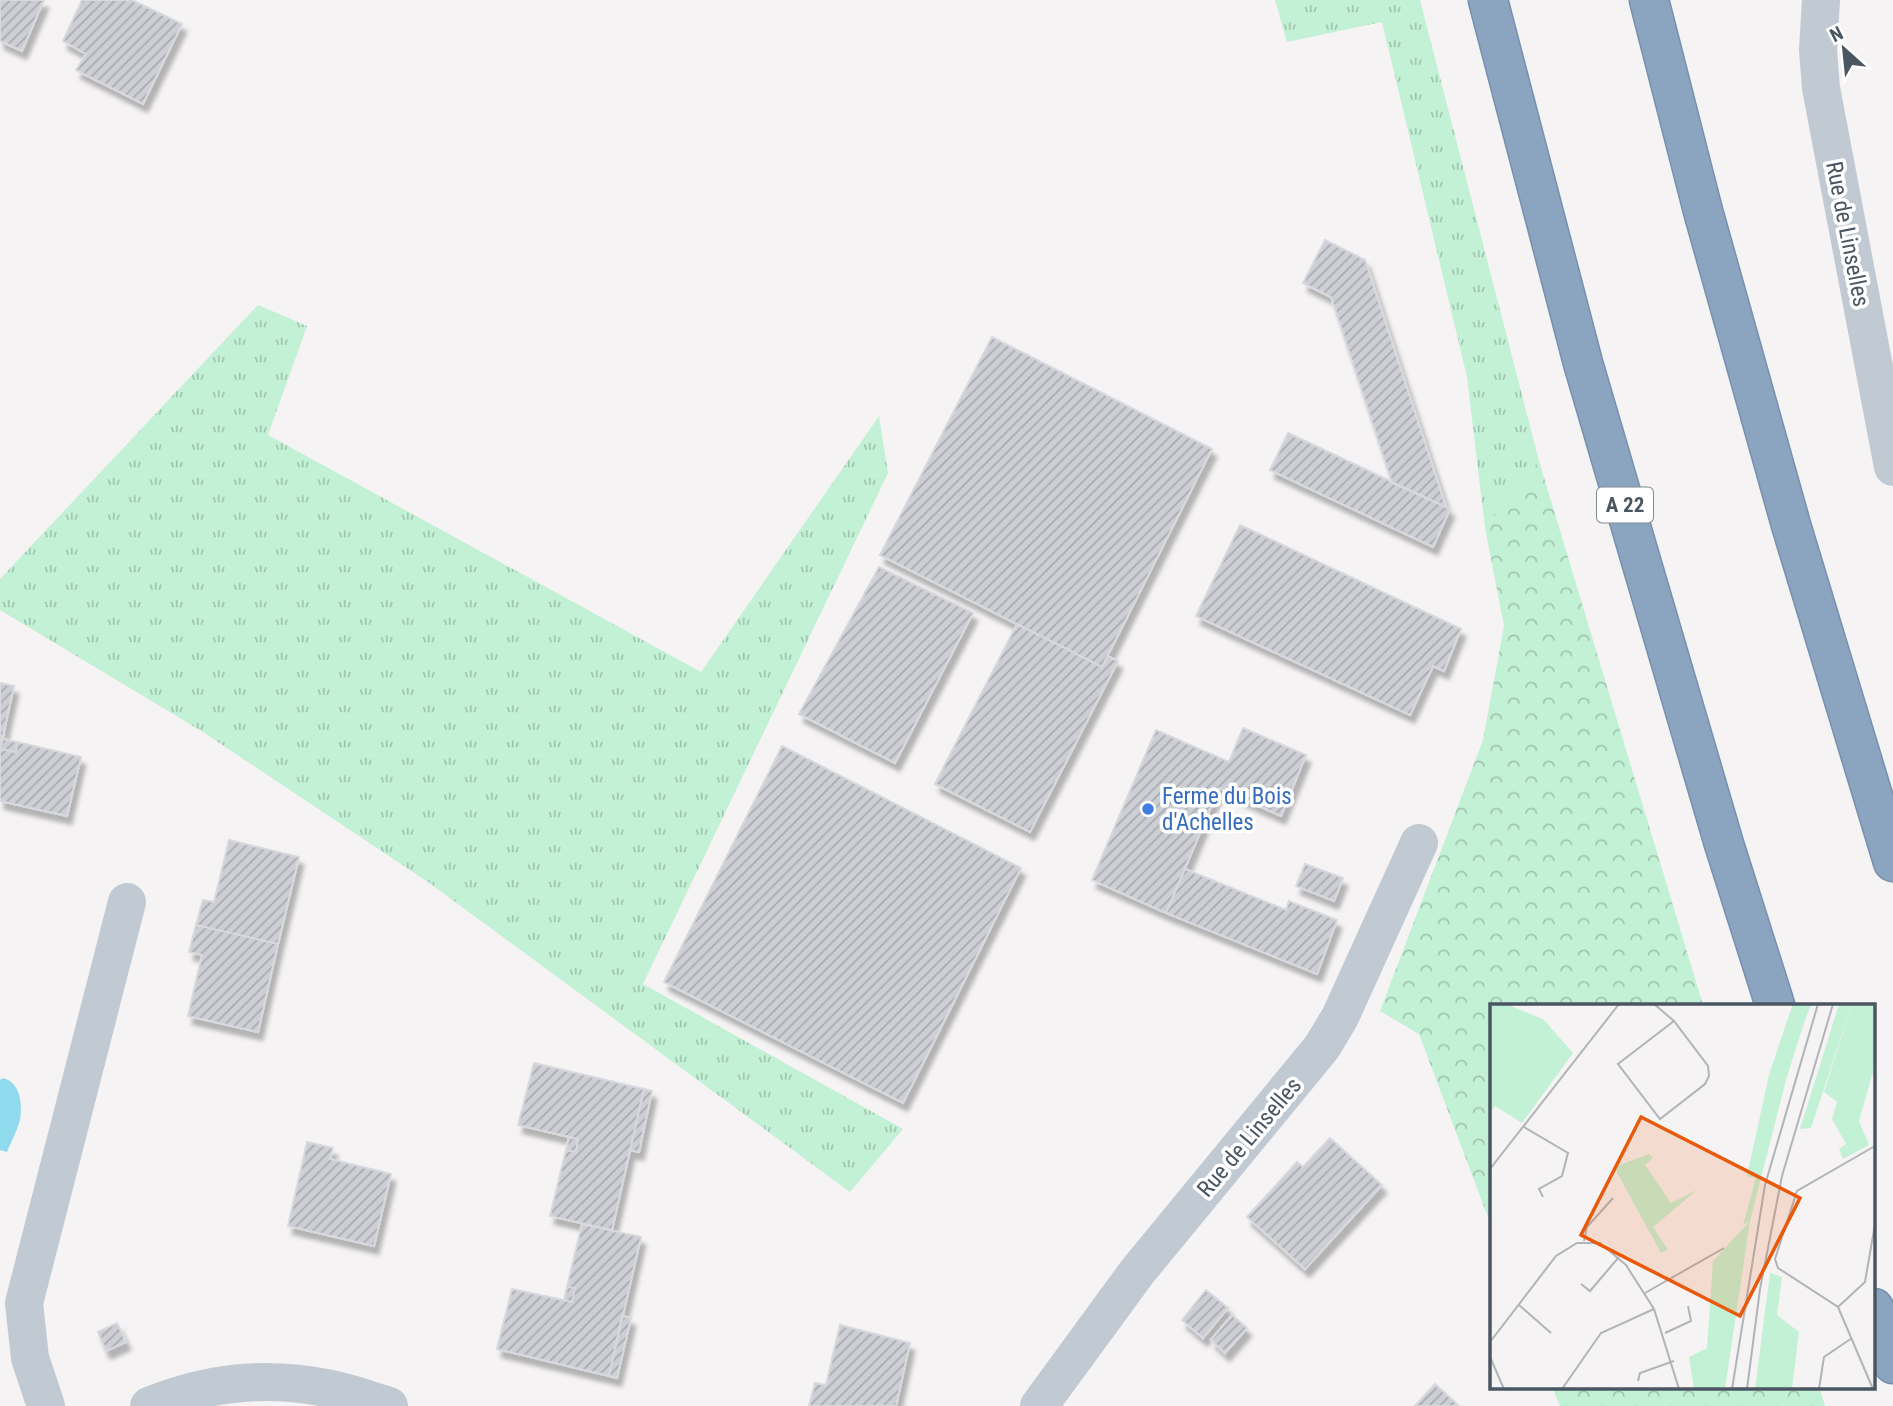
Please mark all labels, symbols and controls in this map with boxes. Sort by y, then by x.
north arrow [1809,14,1879,84]
text: N [1826,21,1847,47]
street label: Rue de Linselles [1820,159,1875,309]
road number: A 22 [1597,488,1653,522]
place label: Ferme du Bois d'Achelles [1162,783,1292,836]
marker: Ferme du Bois d'Achelles [1140,801,1156,817]
inset map [1490,1004,1876,1388]
street label: Rue de Linselles [1192,1072,1307,1202]

